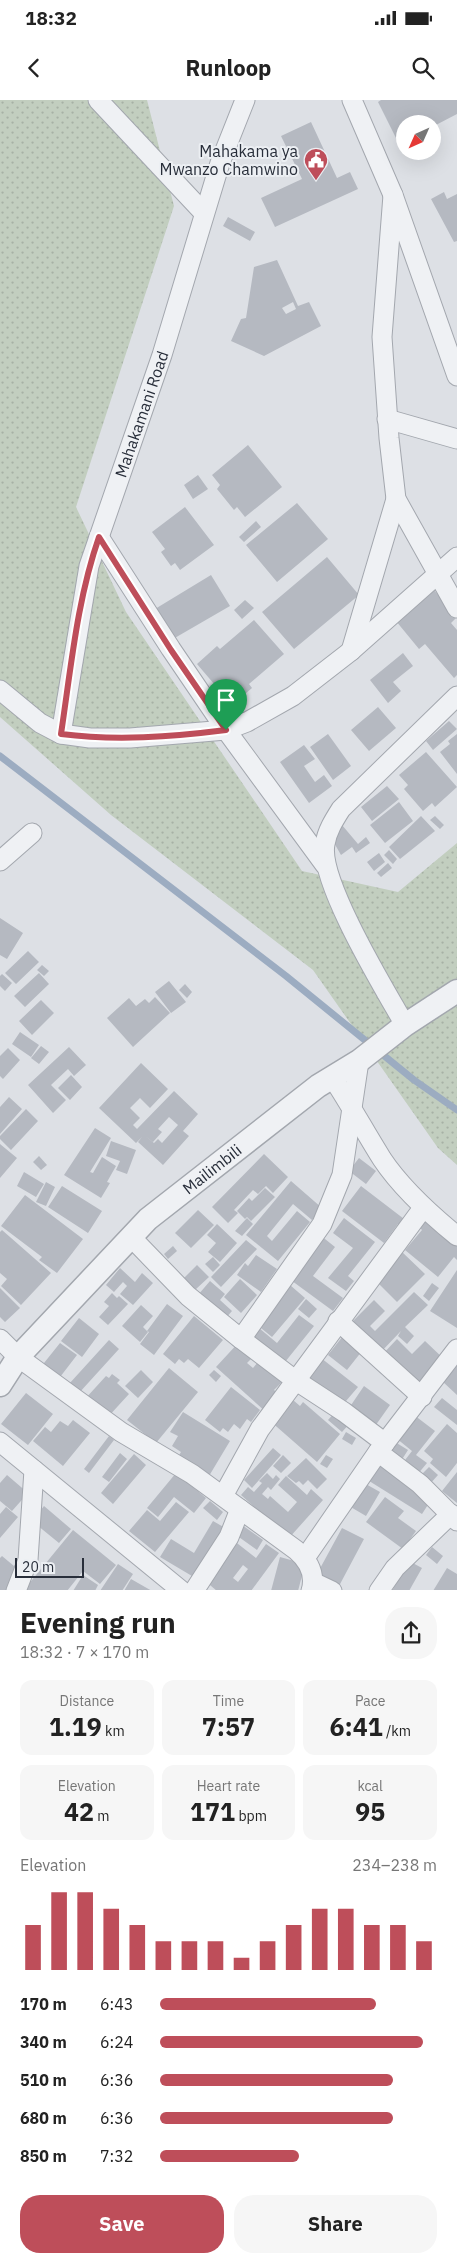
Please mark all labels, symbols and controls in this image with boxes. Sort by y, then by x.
text: 18:32 [25,6,77,30]
text: Runloop [186,53,271,82]
icon: back [20,54,48,82]
icon: search [409,54,437,82]
north arrow [396,115,441,160]
map controls [396,115,441,160]
place label: Mahakama ya Mwanzo Chamwino [159,141,298,179]
public building icon: Mahakama ya Mwanzo Chamwino [303,147,329,181]
street label: Mahakamani Road [110,348,173,480]
pin [205,679,247,730]
icon: arrive [212,686,240,714]
street label: Mailimbili [178,1140,245,1198]
scale bar [15,1556,84,1579]
text: 20 m [22,1558,54,1576]
text: Evening run [20,1604,176,1641]
button: share [385,1607,437,1659]
text: 18:32 · 7 × 170 m [20,1642,149,1662]
text: Distance [60,1692,114,1710]
text: Time [213,1692,244,1710]
text: Pace [355,1692,385,1710]
text: 1.19 [49,1710,102,1743]
text: 7:57 [202,1710,255,1743]
text: 6:41 [329,1710,383,1743]
text: km [102,1722,125,1740]
text: /km [383,1722,411,1740]
text: Elevation [58,1777,116,1795]
text: Heart rate [197,1777,260,1795]
text: kcal [357,1777,383,1795]
text: 42 [64,1795,94,1828]
text: 171 [190,1795,235,1828]
text: 95 [355,1795,385,1828]
text: m [94,1807,110,1825]
text: bpm [235,1807,267,1825]
text: Elevation [20,1855,86,1875]
text: 234–238 m [352,1855,437,1875]
text: 170 m [20,1994,67,2014]
text: 6:43 [100,1994,133,2014]
text: 340 m [20,2032,67,2052]
text: 6:24 [100,2032,133,2052]
text: 510 m [20,2070,67,2090]
text: 6:36 [100,2070,133,2090]
text: 680 m [20,2108,67,2128]
text: 6:36 [100,2108,133,2128]
text: 850 m [20,2146,67,2166]
text: 7:32 [100,2146,133,2166]
button: Save [20,2195,224,2253]
button: Share [234,2195,437,2253]

